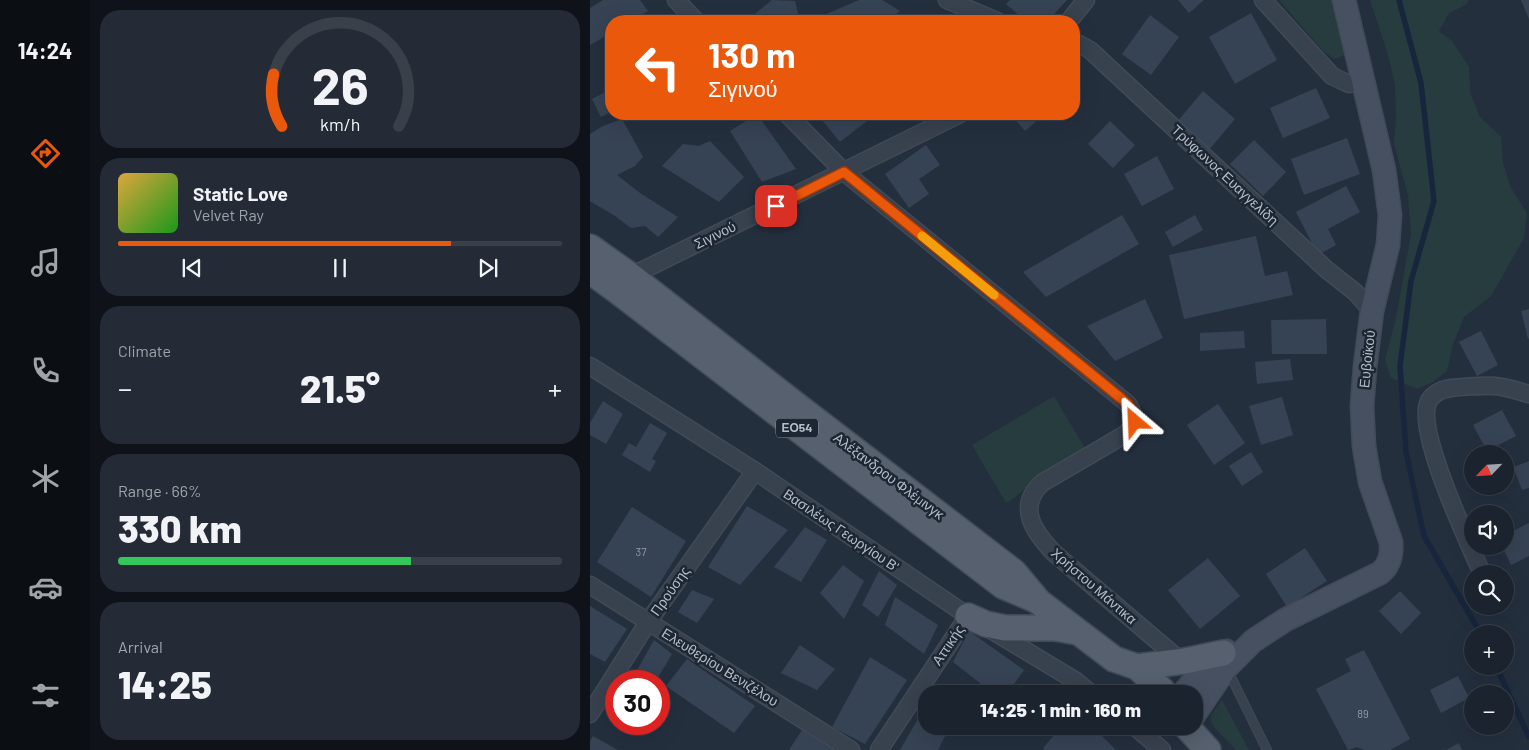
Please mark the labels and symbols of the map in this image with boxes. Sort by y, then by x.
street label: Τρύφωνος Ευαγγελίδη [1169,121,1282,228]
pin [755,185,797,227]
street label: Σιγινού [691,217,738,252]
street label: Ευβοϊκού [1355,329,1378,389]
position arrow [1108,395,1160,447]
road number: ΕΟ54 [776,418,818,438]
street label: Αλέξανδρου Φλέμινγκ [831,429,949,523]
north arrow [1464,445,1514,495]
street label: Βασιλέως Γεωργίου Β' [780,485,902,575]
street label: Χρήστου Μάντικα [1048,544,1141,627]
house number: 37 [636,545,646,558]
street label: Προύσης [646,562,693,619]
street label: Αττικής [928,621,967,668]
street label: Ελευθερίου Βενιζέλου [659,624,782,709]
speed limit sign: 30 [605,670,670,735]
house number: 89 [1357,707,1369,720]

